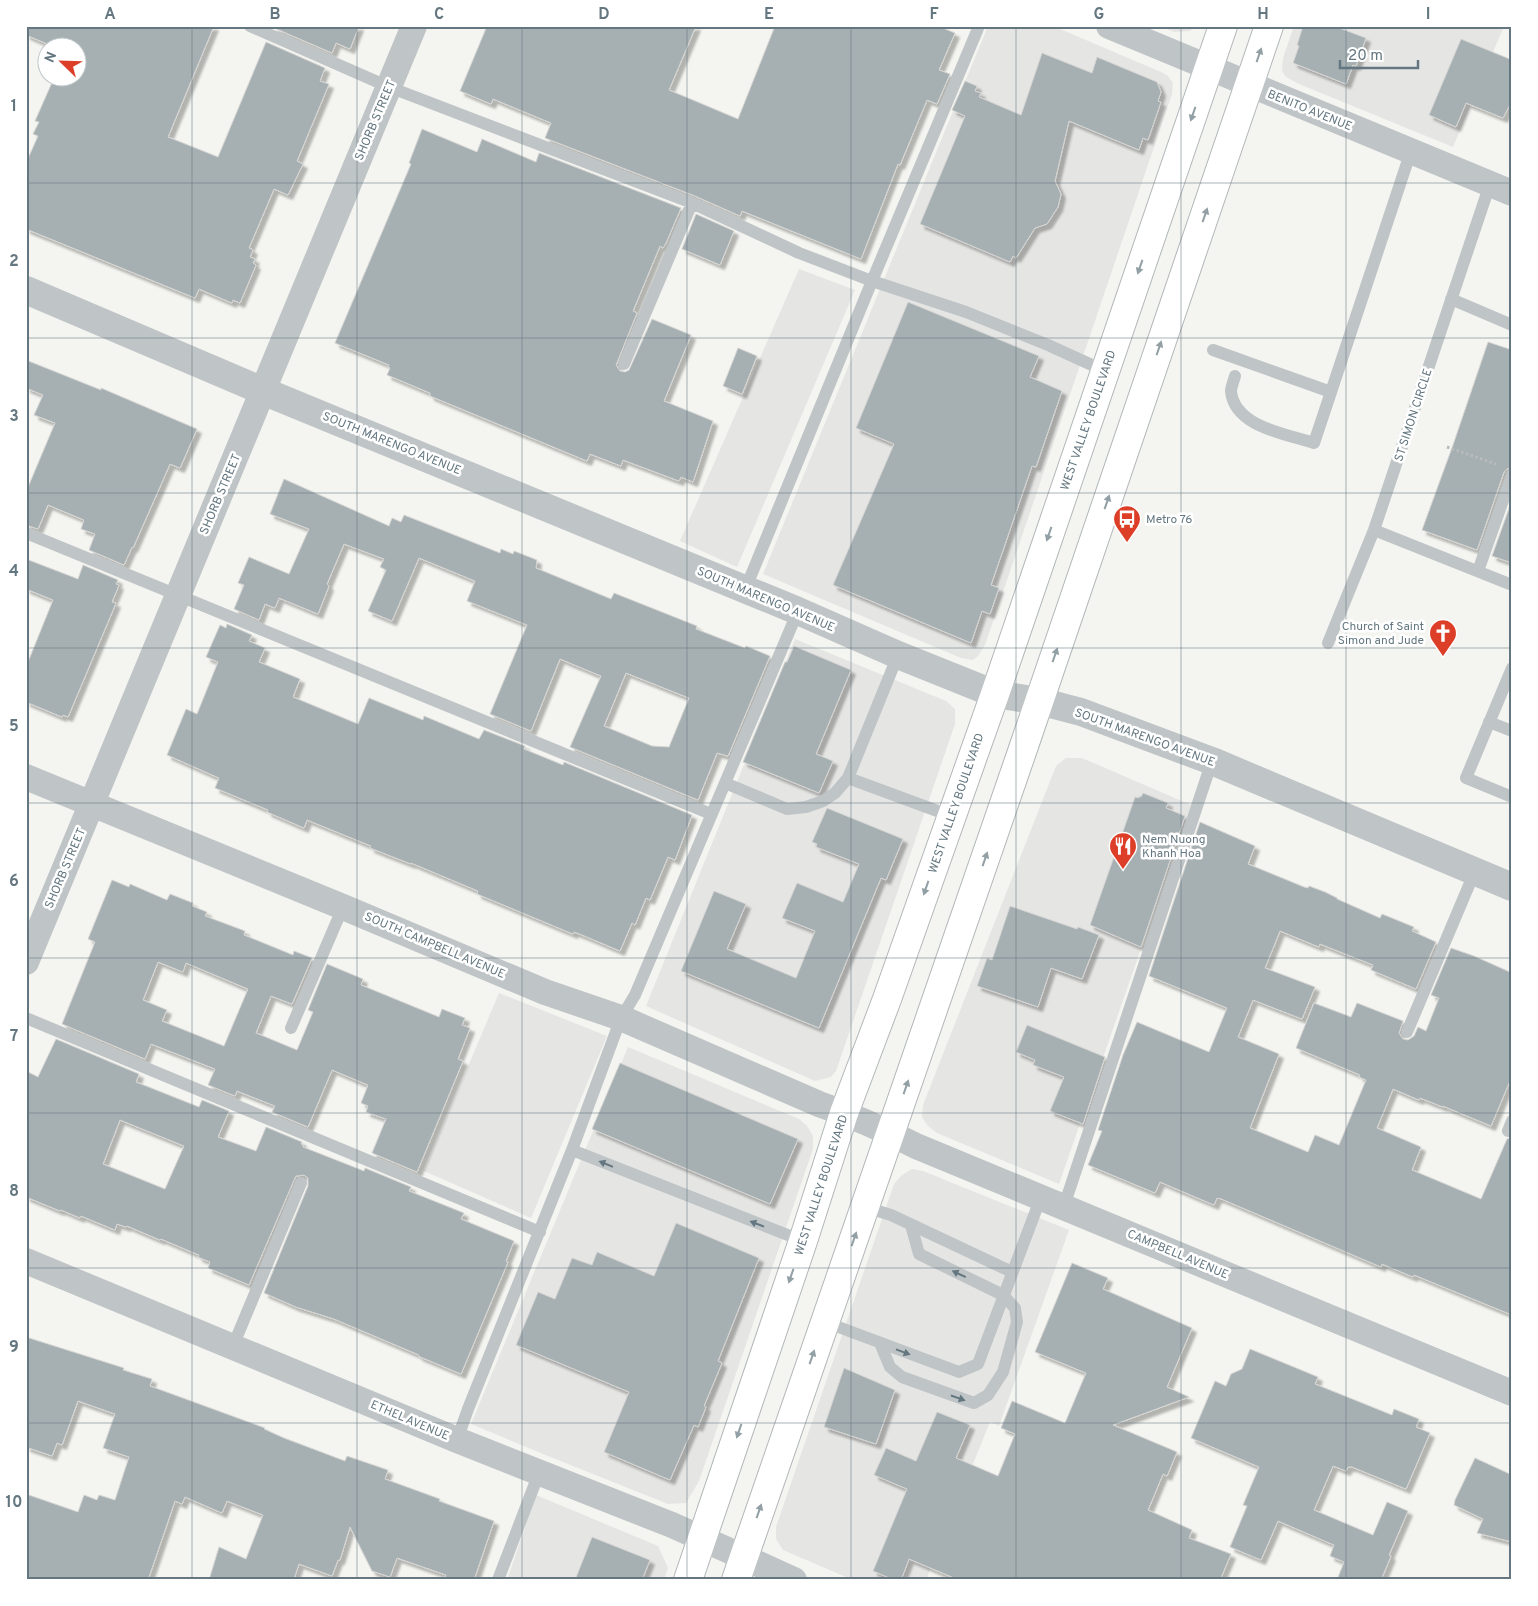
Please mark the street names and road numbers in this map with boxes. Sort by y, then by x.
street label: SHORB STREET [352,78,400,163]
street label: BENITO AVENUE [1265,87,1354,135]
street label: WEST VALLEY BOULEVARD [1057,348,1120,493]
street label: ST SIMON CIRCLE [1391,367,1437,464]
street label: SOUTH MARENGO AVENUE [320,409,463,479]
street label: SHORB STREET [197,452,245,537]
street label: SOUTH MARENGO AVENUE [694,564,837,636]
street label: SOUTH MARENGO AVENUE [1072,705,1217,771]
street label: WEST VALLEY BOULEVARD [925,731,988,876]
street label: SHORB STREET [42,826,90,911]
street label: SOUTH CAMPBELL AVENUE [362,909,507,983]
street label: WEST VALLEY BOULEVARD [792,1113,852,1258]
street label: CAMPBELL AVENUE [1124,1226,1231,1284]
street label: ETHEL AVENUE [368,1397,451,1445]

